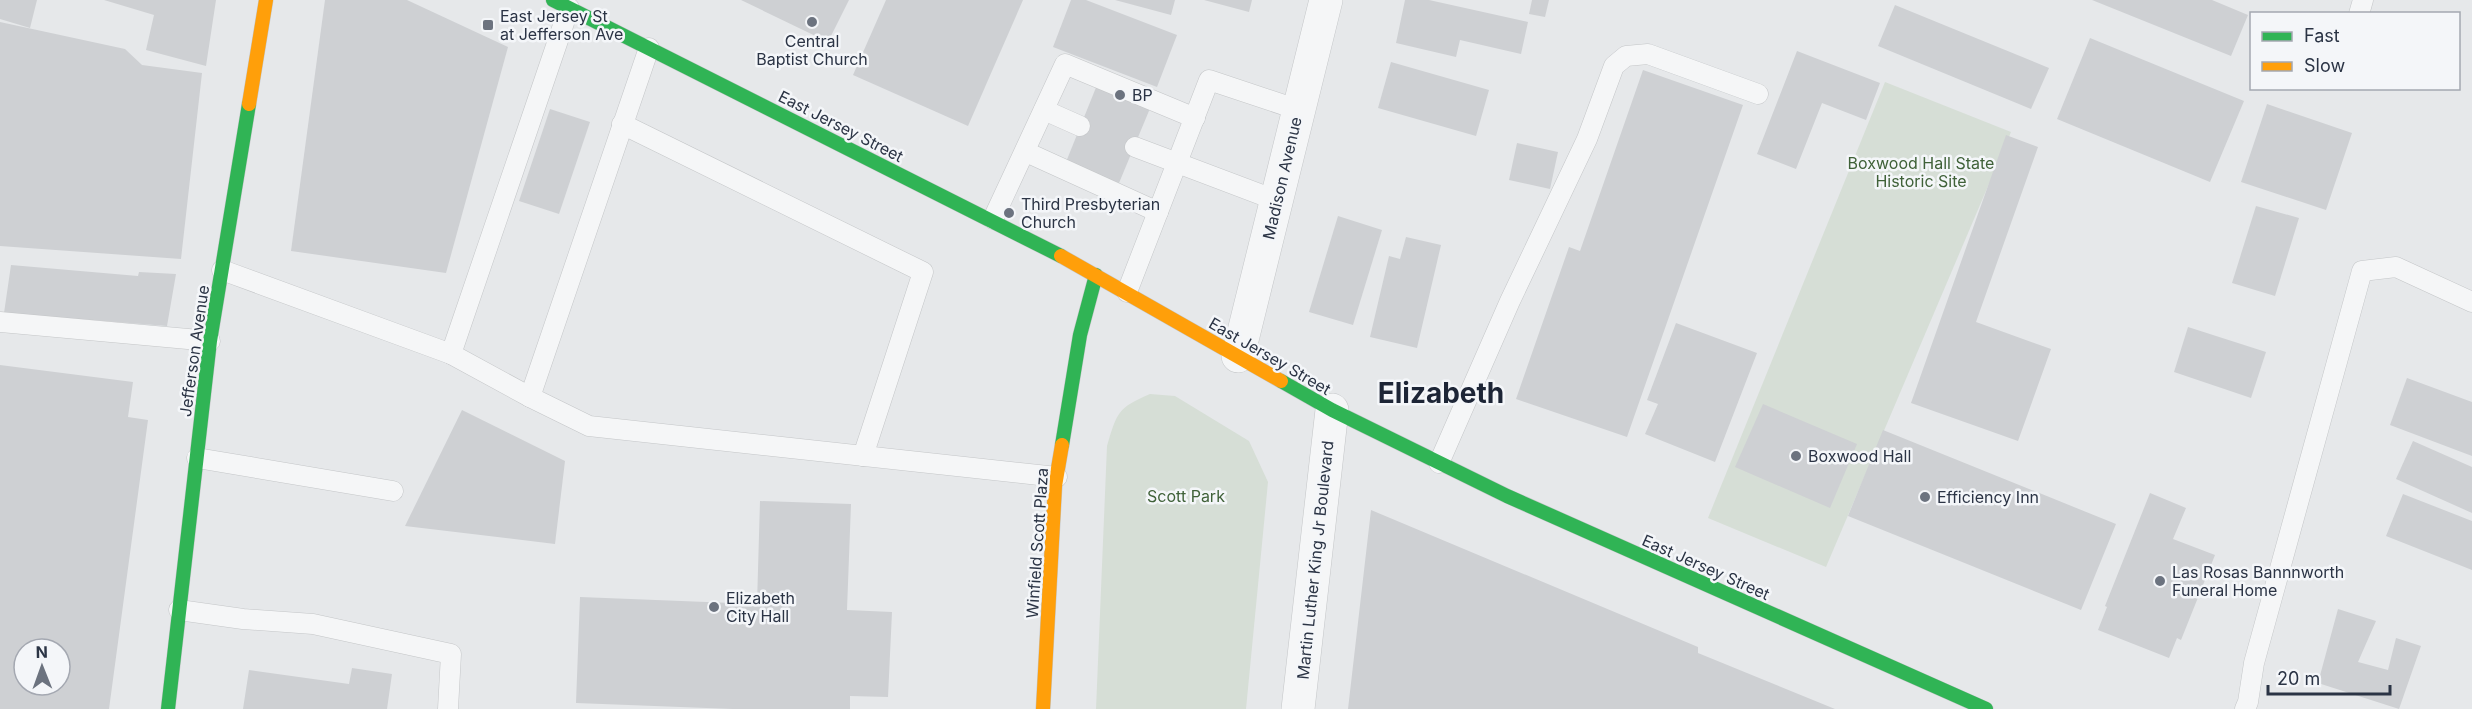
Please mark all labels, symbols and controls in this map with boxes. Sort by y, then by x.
place label: East Jersey St at Jefferson Ave [500,6,623,44]
legend [2250,12,2460,90]
marker: Central Baptist Church [805,15,819,29]
marker: East Jersey St at Jefferson Ave [481,18,495,32]
text: Fast [2304,25,2340,46]
place label: Central Baptist Church [756,31,868,69]
text: Slow [2304,55,2345,76]
place label: BP [1132,85,1153,105]
street label: East Jersey Street [775,86,907,166]
marker: BP [1113,88,1127,102]
street label: Madison Avenue [1258,115,1306,241]
park label: Boxwood Hall State Historic Site [1848,153,1994,191]
place label: Third Presbyterian Church [1021,194,1160,232]
marker: Third Presbyterian Church [1002,206,1016,220]
street label: Jefferson Avenue [175,284,213,418]
street label: East Jersey Street [1206,313,1334,399]
district label: Elizabeth [1378,376,1504,410]
street label: Martin Luther King Jr Boulevard [1293,440,1337,680]
place label: Boxwood Hall [1808,446,1911,466]
marker: Boxwood Hall [1789,449,1803,463]
street label: Winfield Scott Plaza [1022,467,1052,619]
park label: Scott Park [1147,486,1225,506]
place label: Efficiency Inn [1937,487,2039,507]
marker: Efficiency Inn [1918,490,1932,504]
street label: East Jersey Street [1639,530,1773,604]
place label: Las Rosas Bannnworth Funeral Home [2172,562,2344,600]
marker: Las Rosas Bannnworth Funeral Home [2153,574,2167,588]
place label: Elizabeth City Hall [726,588,795,626]
marker: Elizabeth City Hall [707,600,721,614]
north arrow [12,637,72,697]
text: N [35,642,48,662]
scale bar [2268,658,2390,696]
text: 20 m [2277,668,2320,689]

